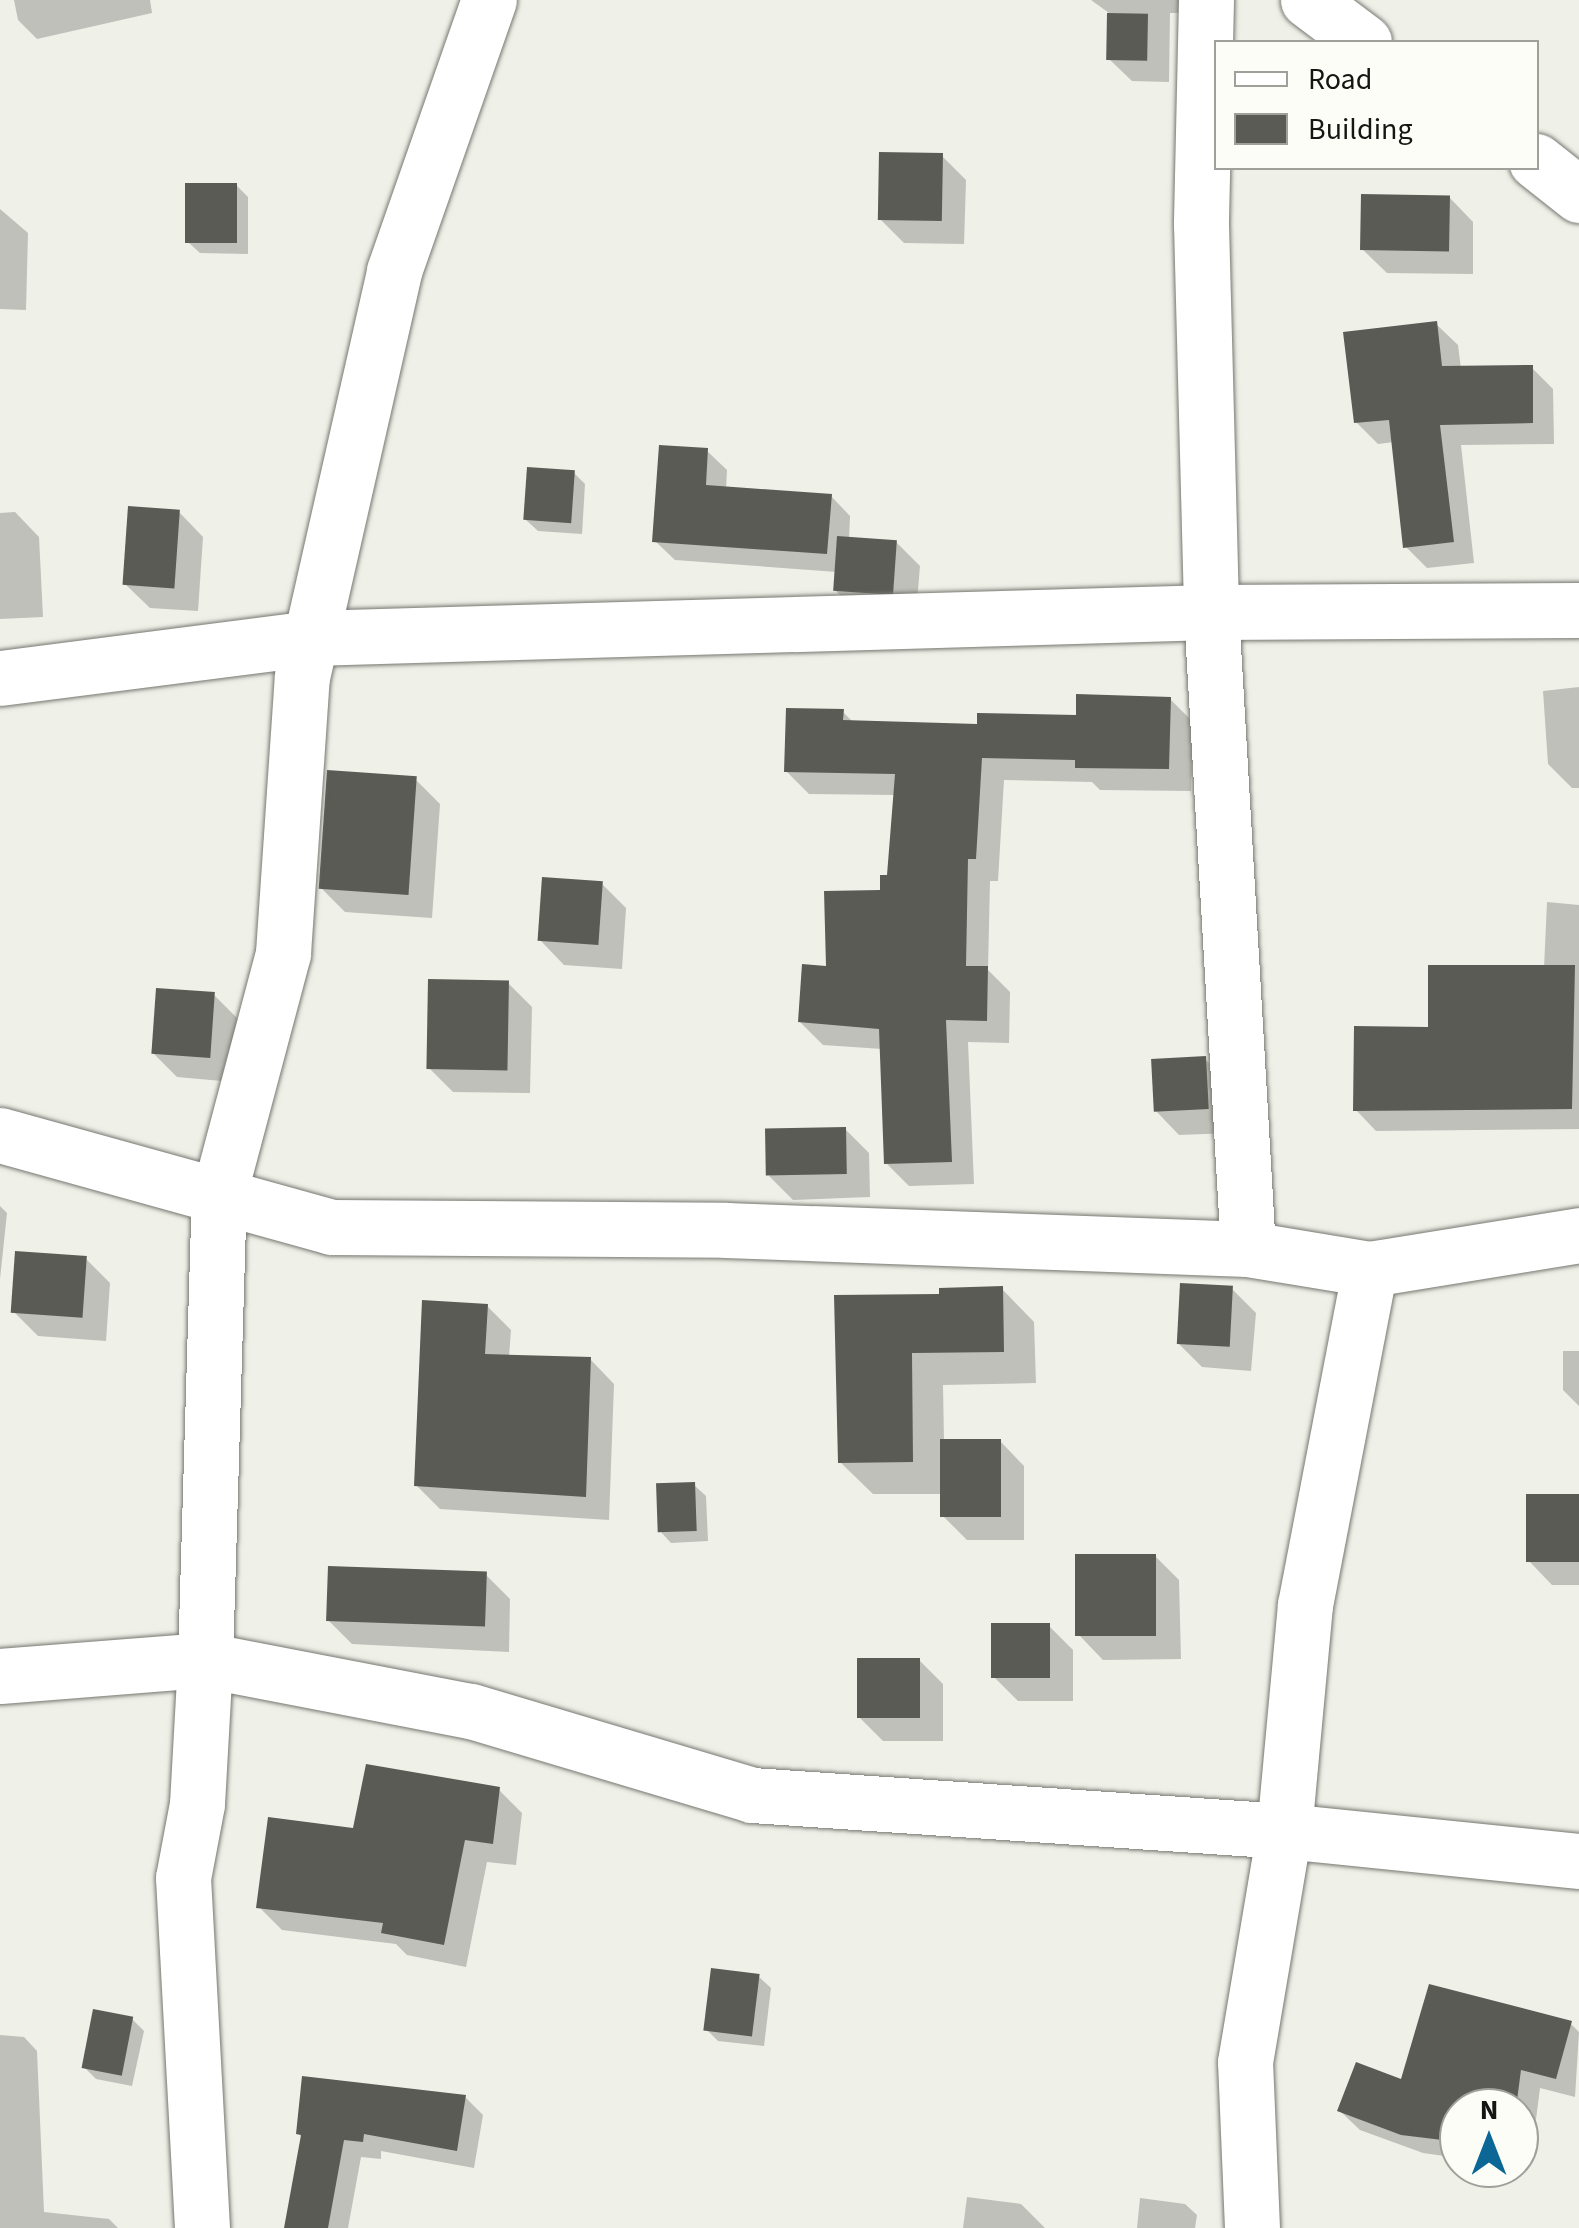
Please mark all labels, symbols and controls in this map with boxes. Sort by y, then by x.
legend [1214,40,1539,170]
text: Road [1308,58,1372,101]
text: Building [1308,108,1413,151]
north arrow [1439,2088,1539,2188]
text: N [1480,2090,1498,2130]

